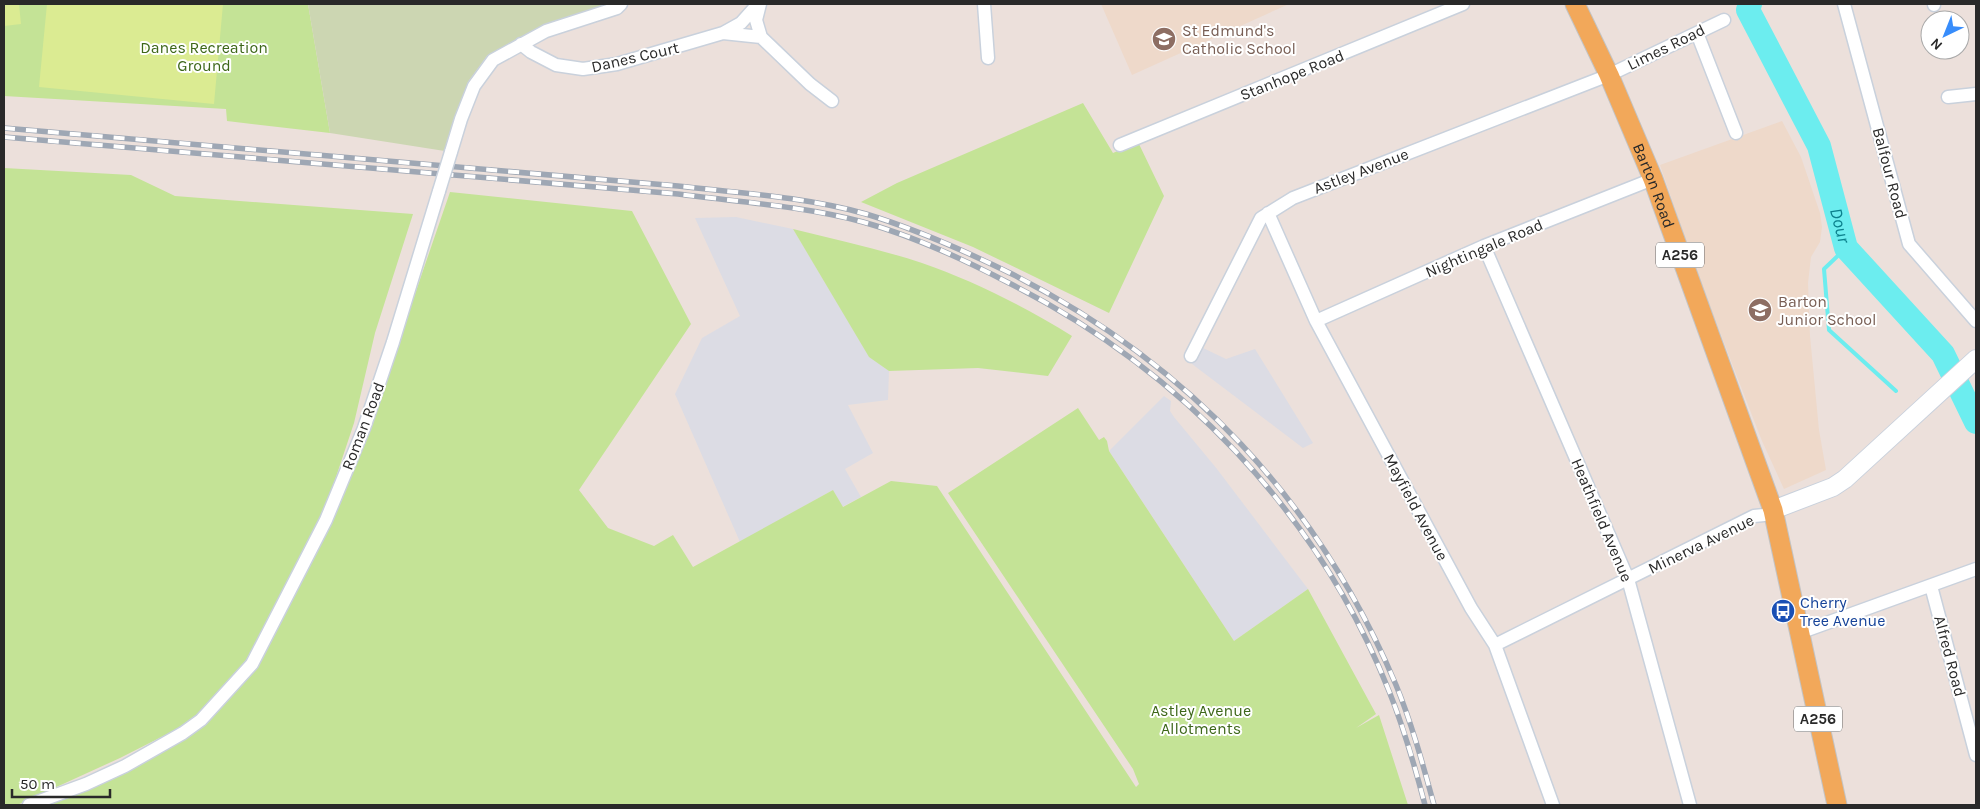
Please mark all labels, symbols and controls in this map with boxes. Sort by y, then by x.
north arrow [1920,10,1970,60]
street label: Limes Road [1624,20,1708,74]
place label: St Edmund's Catholic School [1182,21,1296,58]
school or university icon: St Edmund's Catholic School [1151,26,1177,52]
text: N [1927,34,1946,54]
park label: Danes Recreation Ground [140,38,268,75]
street label: Danes Court [589,38,681,76]
street label: Stanhope Road [1237,45,1347,105]
street label: Balfour Road [1869,125,1911,221]
street label: Barton Road [1629,140,1679,230]
street label: Astley Avenue [1311,144,1411,198]
water label: Dour [1825,206,1855,246]
street label: Nightingale Road [1422,215,1546,281]
road number: A256 [1656,242,1704,268]
place label: Barton Junior School [1778,292,1876,329]
school or university icon: Barton Junior School [1747,297,1773,323]
street label: Roman Road [338,379,388,473]
street label: Mayfield Avenue [1380,450,1452,564]
street label: Heathfield Avenue [1567,455,1637,585]
street label: Minerva Avenue [1645,510,1757,578]
place label: Cherry Tree Avenue [1800,593,1886,630]
bus stop icon: Cherry Tree Avenue [1770,598,1796,624]
street label: Alfred Road [1930,613,1970,699]
park label: Astley Avenue Allotments [1151,701,1251,738]
road number: A256 [1794,706,1842,732]
scale bar [12,766,110,798]
text: 50 m [20,775,55,793]

